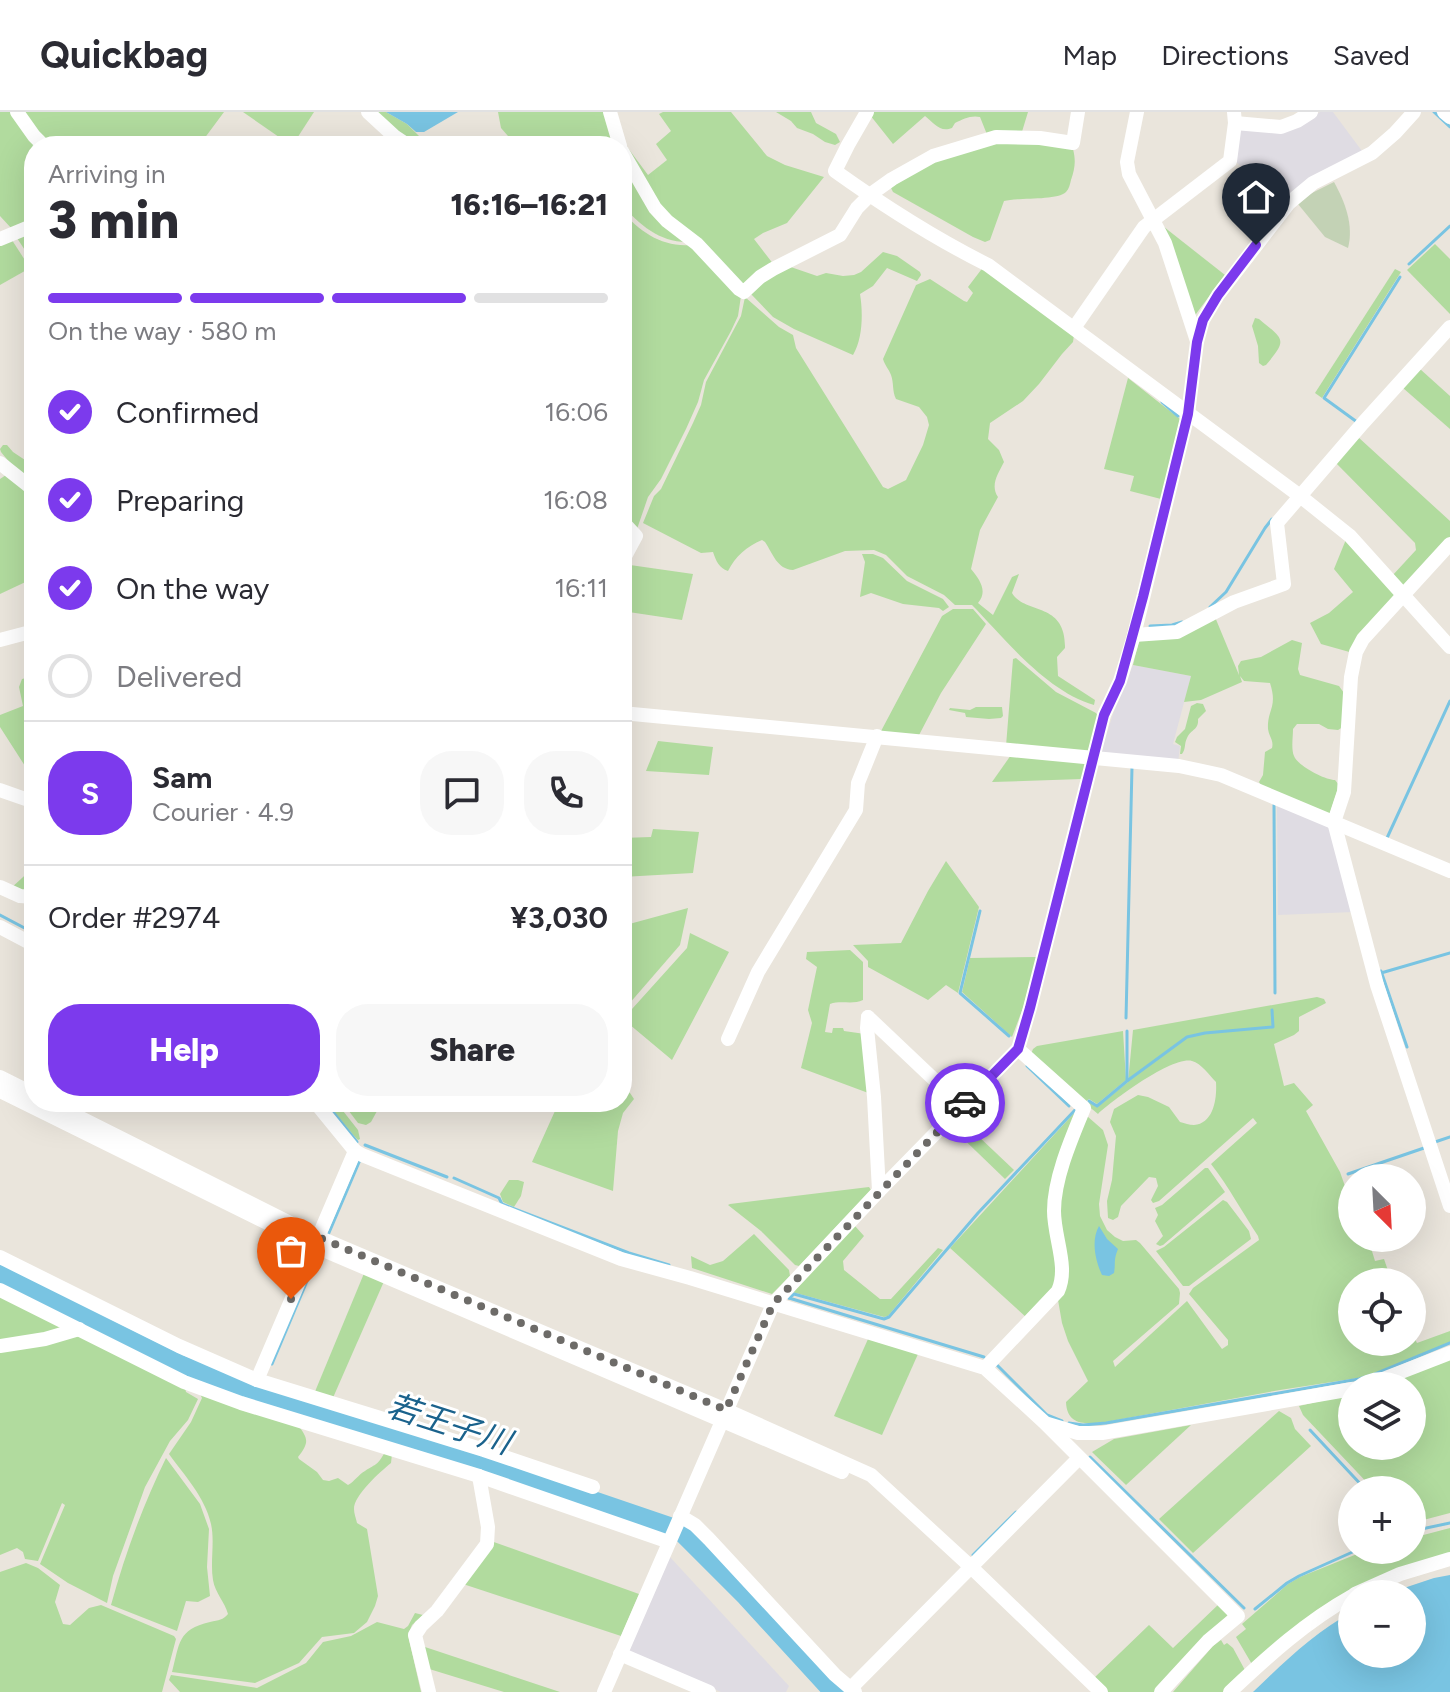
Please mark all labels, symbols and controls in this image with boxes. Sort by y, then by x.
text: Quickbag [40,32,208,78]
text: Map [1063,38,1117,72]
text: Directions [1161,38,1289,72]
text: Saved [1333,38,1410,72]
text: Arriving in [48,158,166,190]
pin [1222,163,1290,245]
icon: home [1234,175,1278,219]
text: 16:16–16:21 [451,186,608,223]
text: 3 min [48,189,179,251]
text: On the way · 580 m [48,315,276,347]
icon: check [48,390,92,434]
text: Confirmed [116,394,259,431]
text: 16:06 [545,396,608,428]
icon: check [48,478,92,522]
text: Preparing [116,482,244,519]
text: 16:08 [543,484,608,516]
icon: check [48,566,92,610]
text: On the way [116,570,269,607]
text: 16:11 [554,572,608,604]
text: Delivered [116,658,242,695]
button: chat [420,751,504,835]
button: phone [524,751,608,835]
text: Sam [152,759,212,796]
text: S [81,775,99,812]
text: Courier · 4.9 [152,796,294,828]
text: Order #2974 [48,899,220,936]
text: ¥3,030 [510,899,608,936]
button: Help [48,1004,320,1096]
button: Share [336,1004,608,1096]
courier [925,1063,1005,1143]
icon: car [943,1081,987,1125]
north arrow [1338,1164,1426,1252]
map controls [1338,1164,1426,1668]
pin [257,1217,325,1299]
icon: bag [269,1229,313,1273]
button: locate [1338,1268,1426,1356]
button: layers [1338,1372,1426,1460]
water label: 若王子川 [382,1386,519,1463]
button: + [1338,1476,1426,1564]
button: − [1338,1580,1426,1668]

